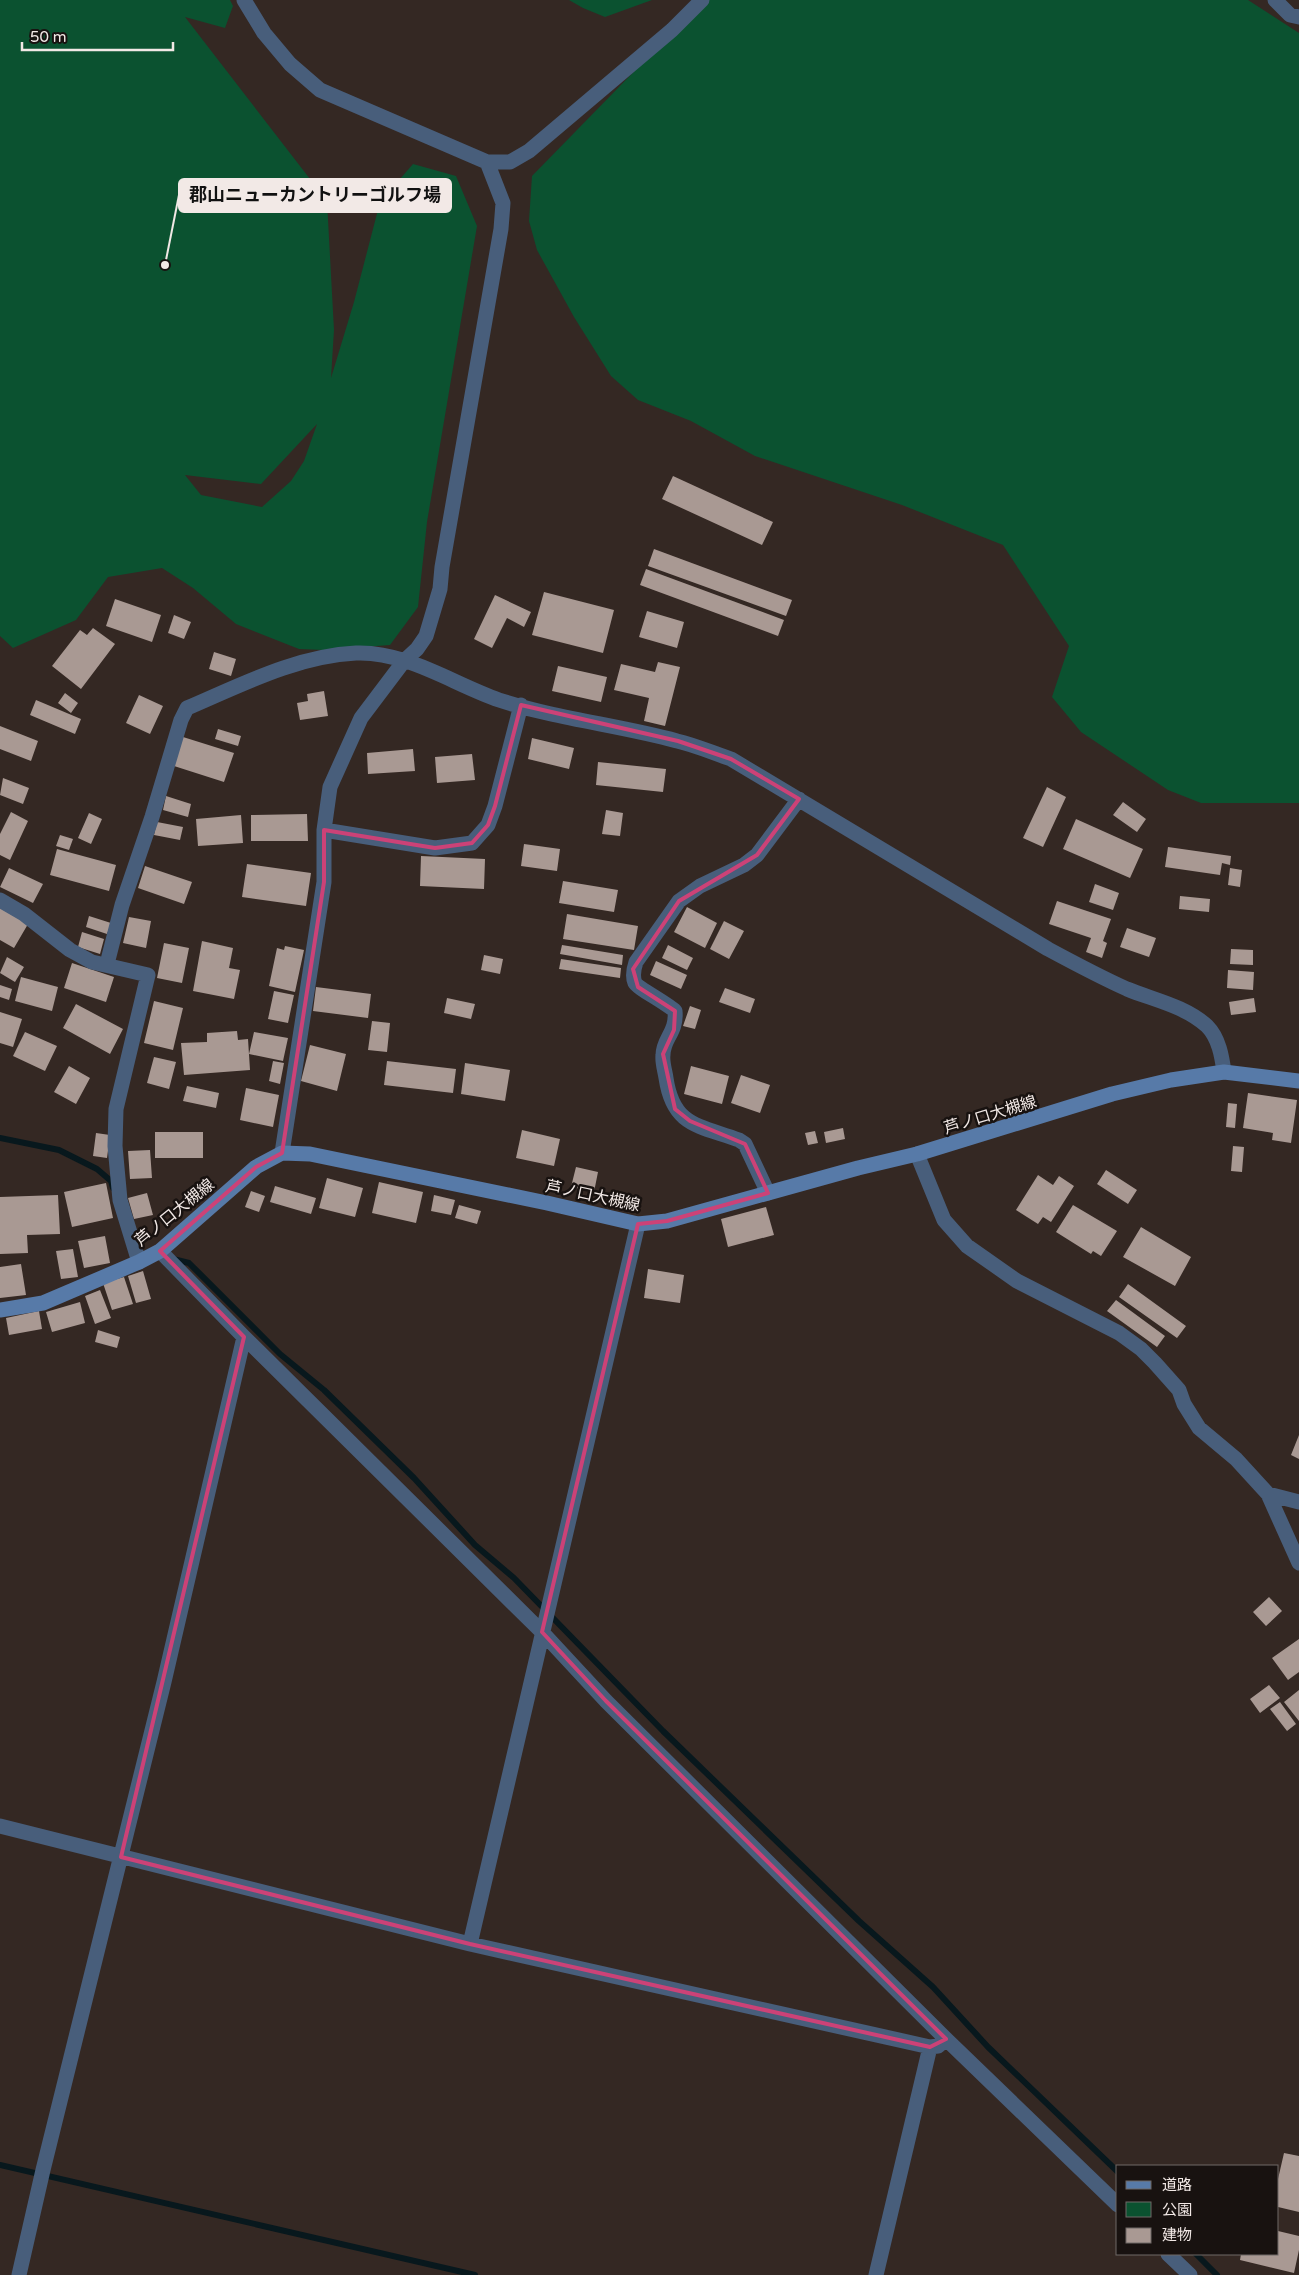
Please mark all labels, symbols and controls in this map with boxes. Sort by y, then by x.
scale bar [22,20,174,52]
text: 50 m [30,28,67,46]
callout: 郡山ニューカントリーゴルフ場 [179,179,451,212]
text: 郡山ニューカントリーゴルフ場 [189,184,441,206]
street label: 芦ノ口大槻線 [941,1091,1039,1139]
street label: 芦ノ口大槻線 [131,1175,218,1251]
street label: 芦ノ口大槻線 [544,1176,642,1216]
legend [1116,2165,1279,2255]
text: 道路 [1162,2176,1192,2194]
text: 公園 [1162,2201,1192,2219]
text: 建物 [1162,2226,1192,2244]

